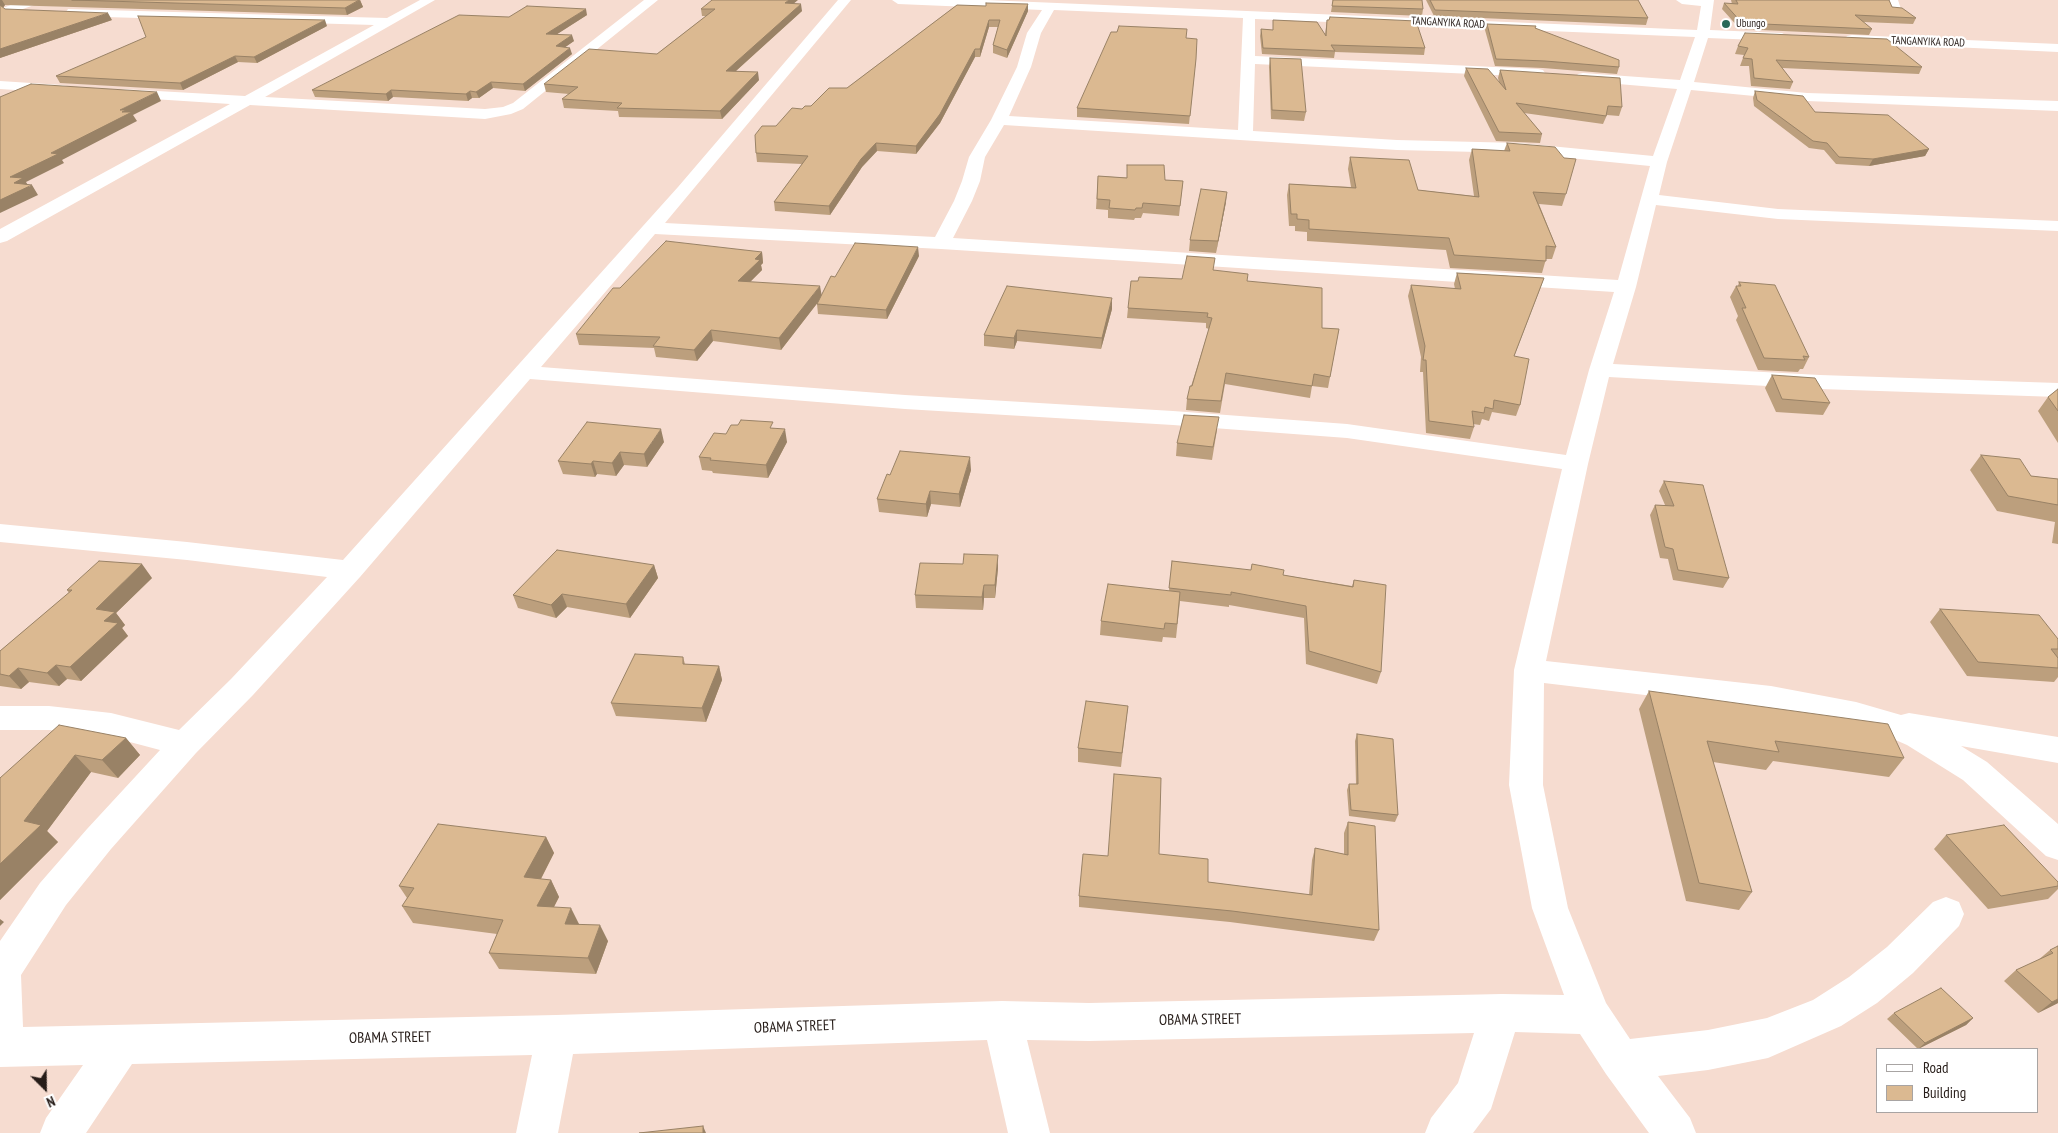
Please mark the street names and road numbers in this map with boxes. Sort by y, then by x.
street label: TANGANYIKA ROAD [1411,14,1485,32]
street label: TANGANYIKA ROAD [1891,34,1965,50]
street label: OBAMA STREET [1159,1010,1241,1030]
street label: OBAMA STREET [754,1017,836,1037]
street label: OBAMA STREET [349,1028,431,1048]

